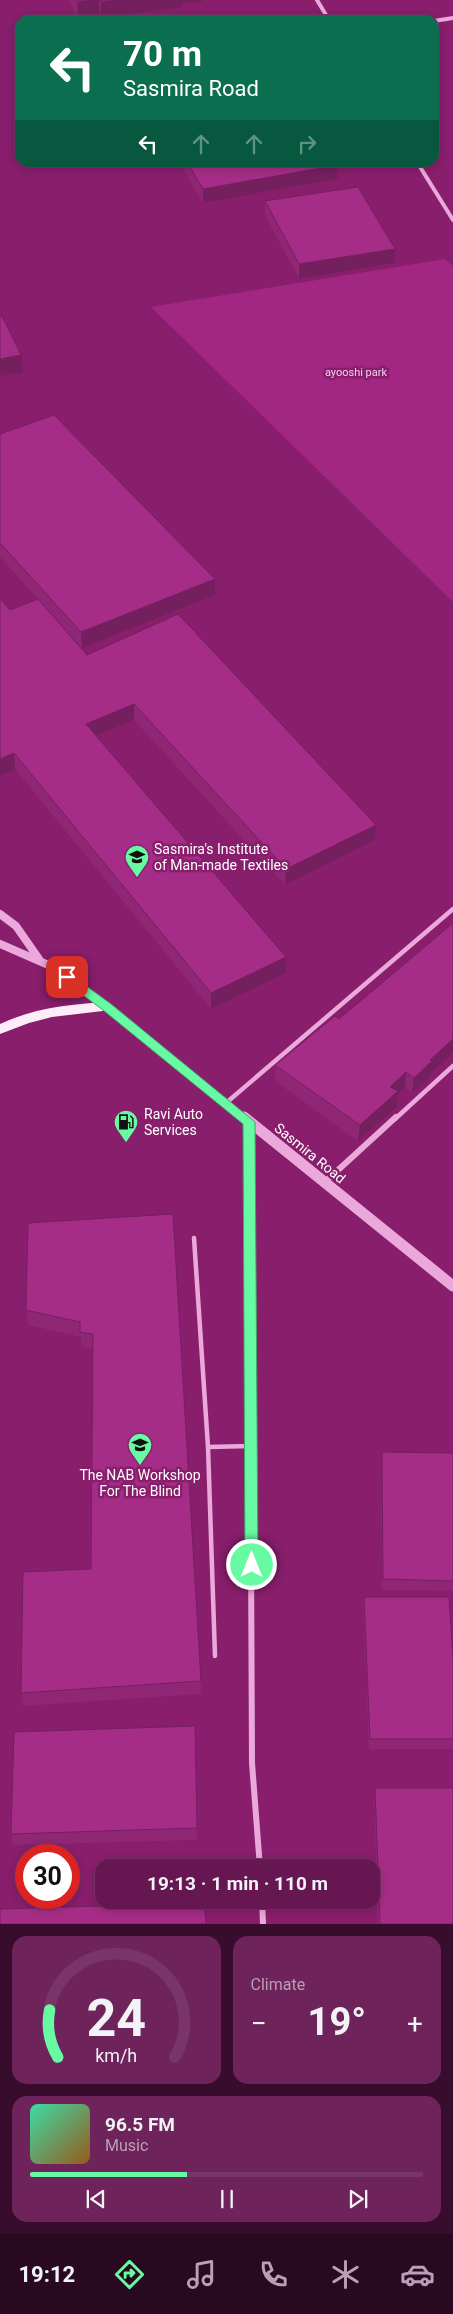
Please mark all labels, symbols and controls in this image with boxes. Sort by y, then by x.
text: 70 m [123,34,202,75]
icon: left [40,35,105,100]
text: Sasmira Road [123,76,259,101]
icon: left [134,130,162,158]
icon: ahead [187,130,215,158]
icon: ahead [240,130,268,158]
icon: right [293,130,321,158]
park label: ayooshi park [325,366,388,379]
place label: Sasmira's Institute of Man-made Textiles [154,841,288,873]
school or university icon: Sasmira's Institute of Man-made Textiles [124,844,150,878]
pin [46,956,88,998]
icon: arrive [53,963,81,991]
place label: Ravi Auto Services [144,1106,203,1138]
fuel station icon: Ravi Auto Services [113,1109,139,1143]
street label: Sasmira Road [271,1120,349,1186]
school or university icon: The NAB Workshop For The Blind [127,1432,153,1466]
place label: The NAB Workshop For The Blind [79,1467,201,1499]
position arrow [225,1538,277,1590]
speed limit sign: 30 [15,1844,80,1909]
text: 19:13 · 1 min · 110 m [147,1872,328,1895]
text: Climate [251,1975,305,1994]
text: 24 [86,1988,146,2049]
text: 19° [308,2000,366,2044]
text: − [251,2007,267,2040]
text: + [407,2007,423,2040]
text: km/h [95,2045,137,2066]
text: 96.5 FM [105,2113,175,2136]
text: Music [105,2136,148,2155]
icon: previous [82,2185,110,2213]
icon: pause [213,2185,241,2213]
icon: next [344,2185,372,2213]
icon: directions [112,2257,147,2292]
icon: music [184,2257,219,2292]
icon: phone [256,2257,291,2292]
icon: climate [328,2257,363,2292]
icon: car [400,2257,435,2292]
text: 19:12 [18,2262,75,2287]

